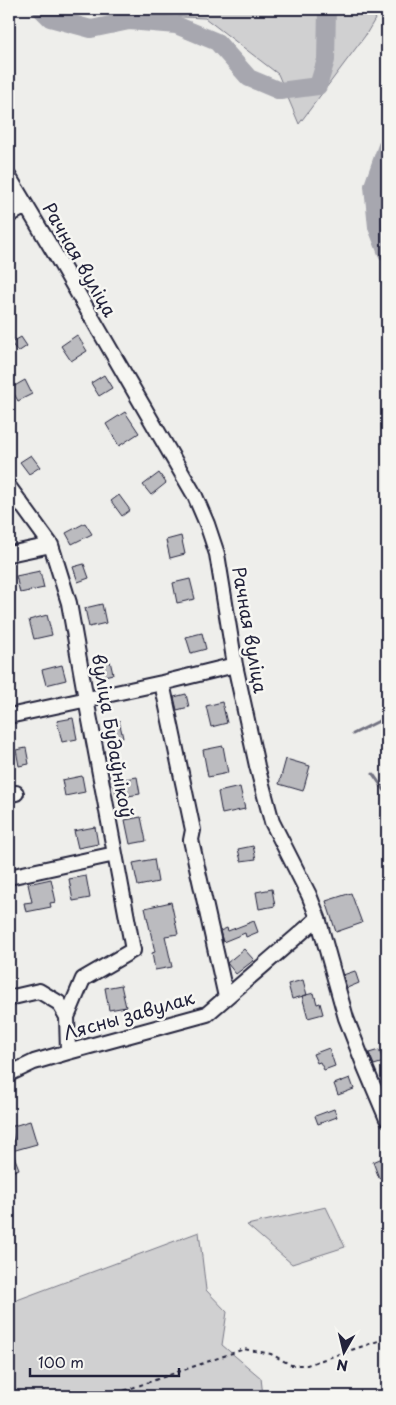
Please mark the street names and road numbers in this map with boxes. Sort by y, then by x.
street label: Рачная вуліца [37,197,124,321]
street label: Рачная вуліца [226,564,275,695]
street label: вуліца Будаўнікоў [86,652,141,820]
street label: Лясны завулак [60,983,197,1046]

